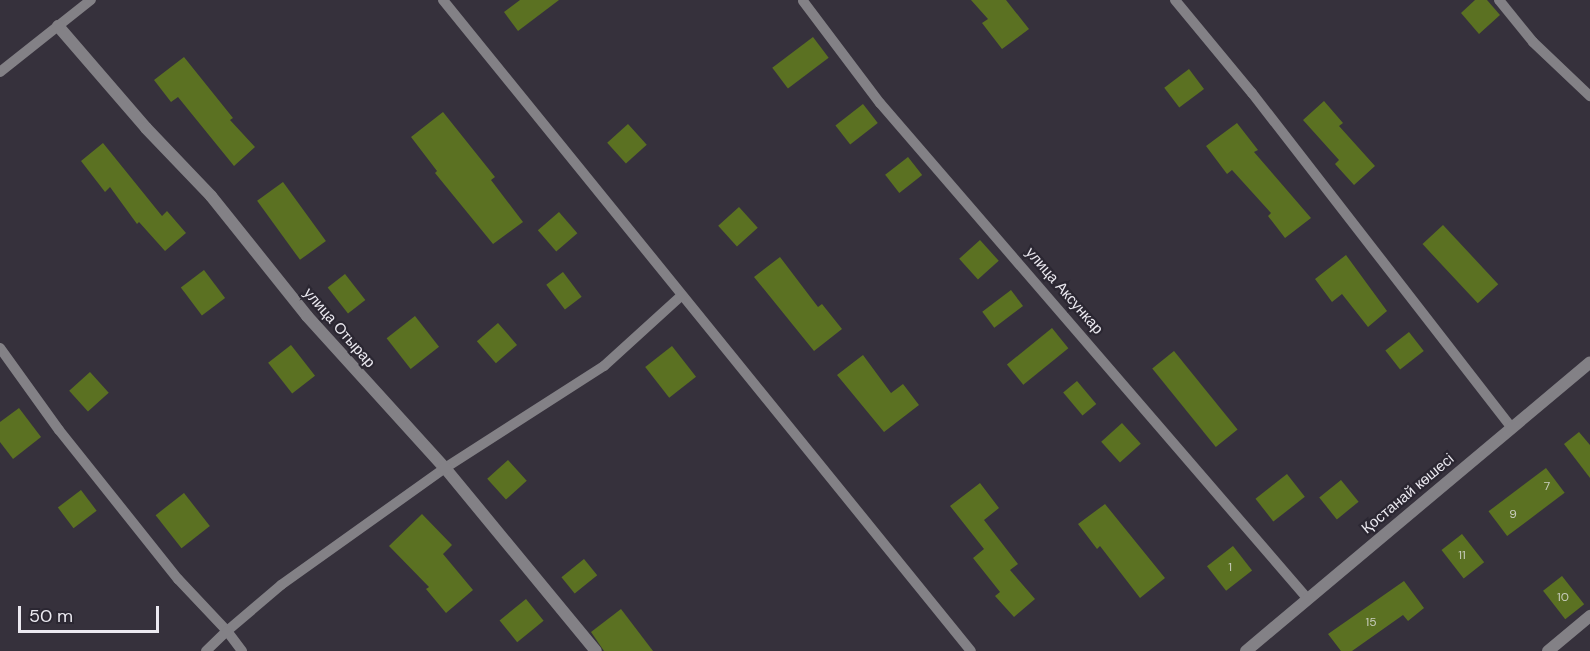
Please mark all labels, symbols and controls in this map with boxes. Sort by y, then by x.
street label: улица Аксункар [1022,244,1106,338]
street label: улица Отырар [300,285,378,371]
street label: Қостанай көшесі [1358,450,1458,538]
house number: 7 [1544,480,1550,494]
house number: 9 [1509,508,1517,522]
house number: 11 [1458,549,1466,563]
house number: 1 [1228,561,1232,575]
house number: 10 [1557,591,1569,605]
scale bar [21,594,162,632]
text: 50 m [29,604,73,628]
house number: 15 [1365,616,1377,630]

